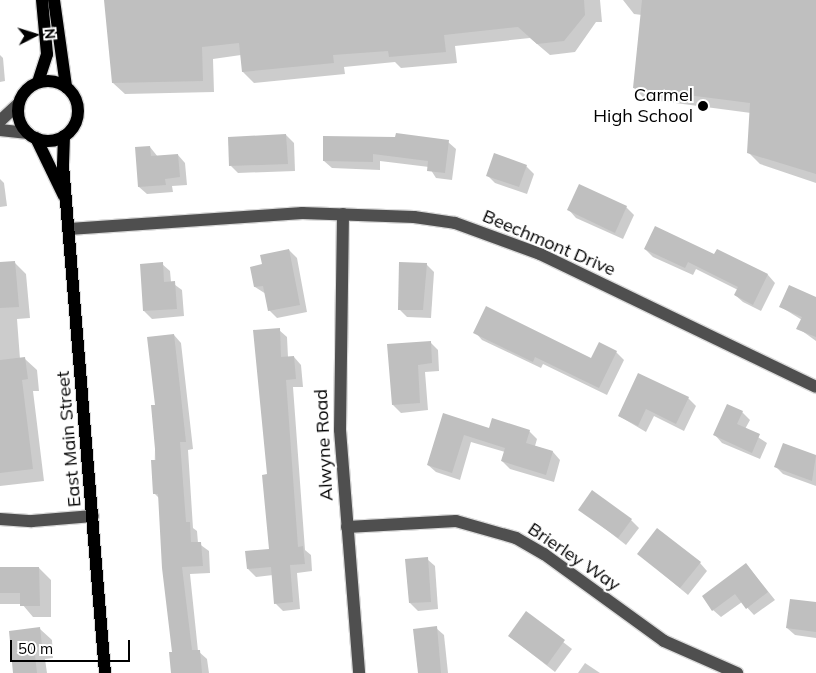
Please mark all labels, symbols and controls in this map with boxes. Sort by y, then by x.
north arrow [10,10,60,60]
text: N [41,28,59,40]
place label: Carmel High School [593,85,693,128]
marker: Carmel High School [697,100,709,112]
street label: Beechmont Drive [479,205,619,281]
street label: East Main Street [52,370,86,508]
street label: Alwyne Road [310,388,338,502]
street label: Brierley Way [524,518,624,596]
scale bar [12,630,132,662]
text: 50 m [18,639,53,658]

